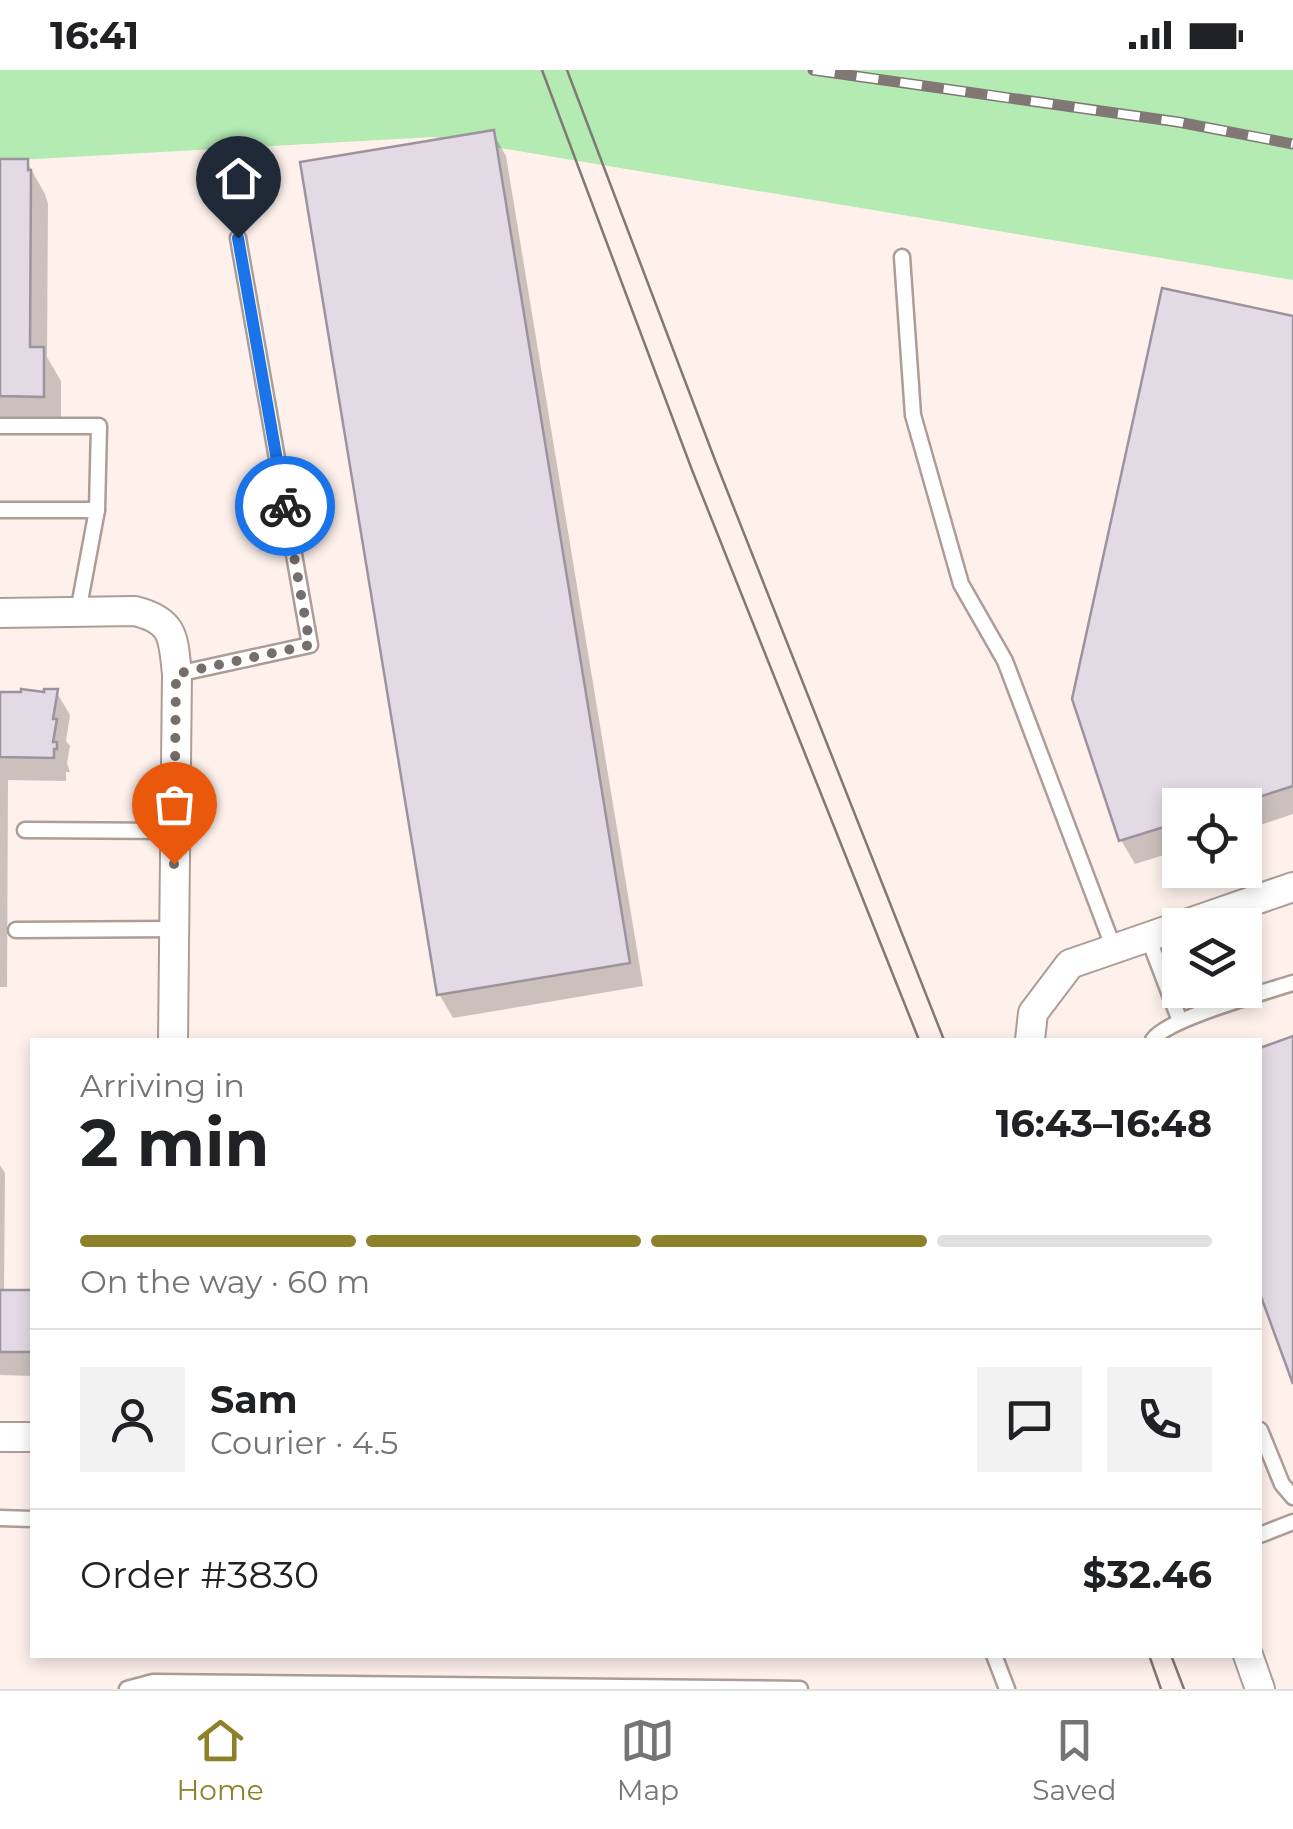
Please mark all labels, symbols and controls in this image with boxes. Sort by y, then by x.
text: 16:41 [50,12,139,59]
pin [196,136,281,239]
icon: home [211,151,266,206]
courier [235,456,335,556]
icon: bike [258,479,313,534]
pin [132,762,217,865]
icon: bag [147,777,202,832]
map controls [1162,788,1262,1008]
button: locate [1162,788,1262,888]
button: layers [1162,908,1262,1008]
text: Arriving in [80,1066,245,1105]
text: 16:43–16:48 [996,1100,1212,1147]
text: 2 min [80,1103,269,1182]
text: On the way · 60 m [80,1262,370,1301]
button: person [80,1367,185,1472]
button: chat [977,1367,1082,1472]
button: phone [1107,1367,1212,1472]
text: Sam [210,1376,298,1423]
text: Courier · 4.5 [210,1423,398,1462]
text: Order #3830 [80,1551,319,1598]
text: $32.46 [1082,1551,1212,1598]
tab: Home [177,1713,264,1807]
tab: Map [617,1713,679,1807]
tab: Saved [1032,1713,1116,1807]

